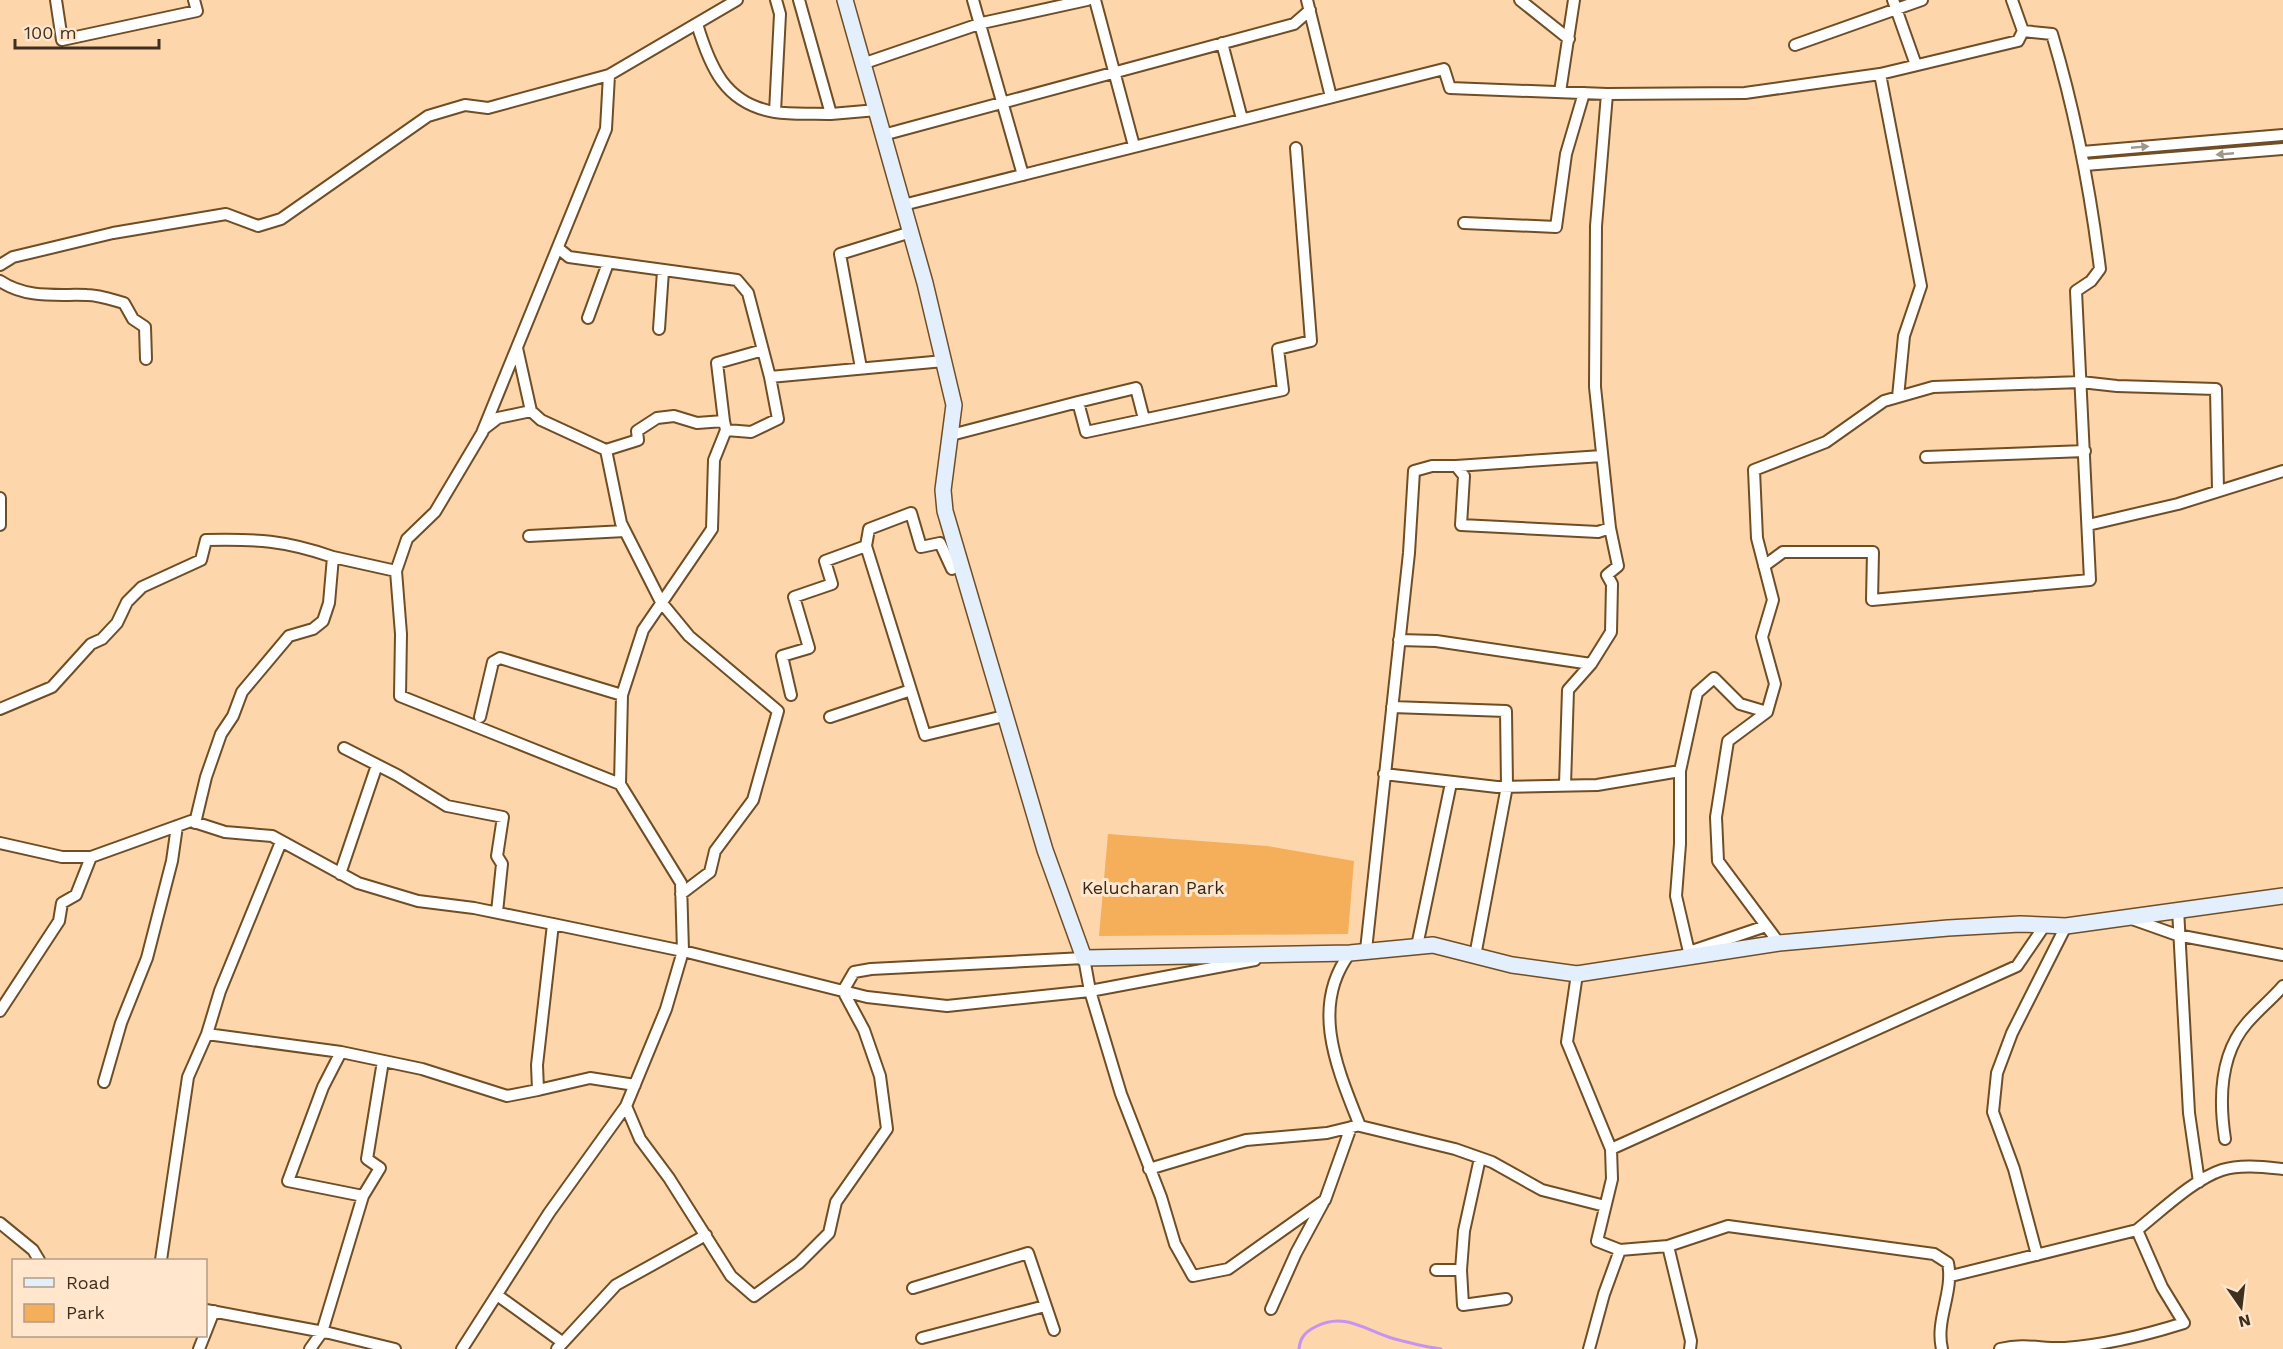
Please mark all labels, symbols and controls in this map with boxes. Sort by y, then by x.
scale bar [15,12,159,50]
text: 100 m [24,22,77,43]
one-way arrow [2131,142,2150,152]
one-way arrow [2215,149,2234,158]
park label: Kelucharan Park [1082,877,1224,898]
legend [12,1259,207,1337]
text: Road [66,1272,110,1293]
north arrow [2211,1277,2271,1337]
text: Park [66,1302,105,1323]
text: N [2236,1310,2253,1332]

